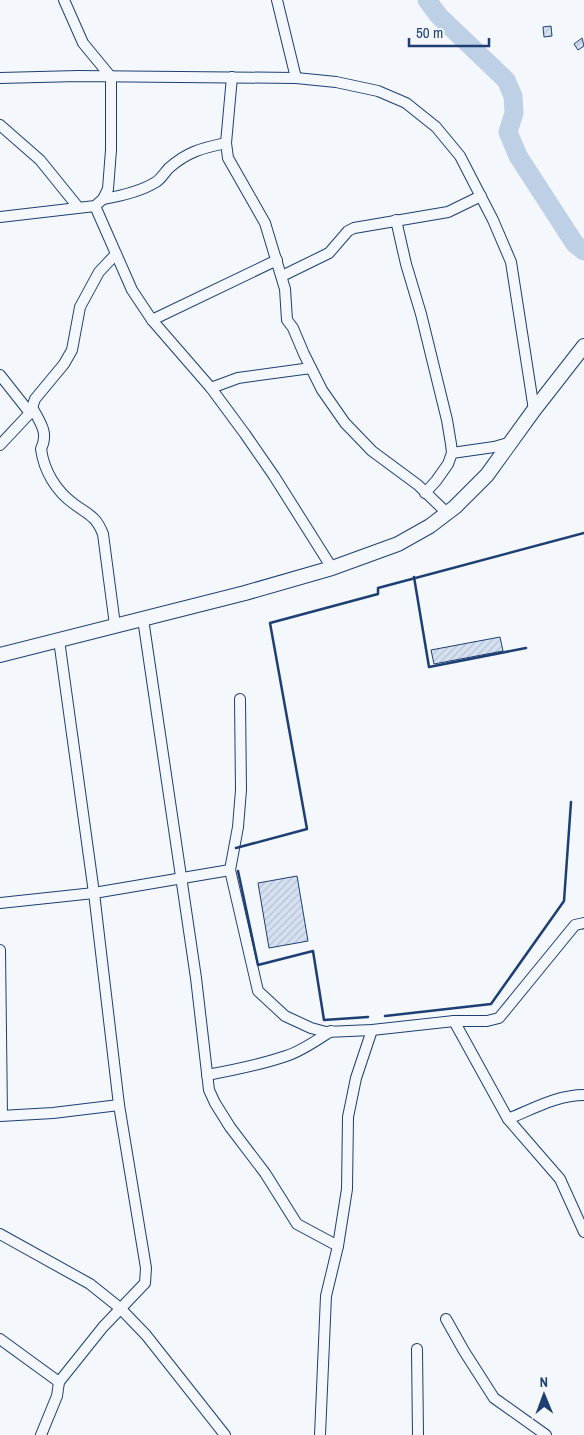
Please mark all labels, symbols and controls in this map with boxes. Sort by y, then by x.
scale bar [409,15,489,47]
text: 50 m [416,22,443,43]
north arrow [519,1370,569,1420]
text: N [539,1373,548,1391]

